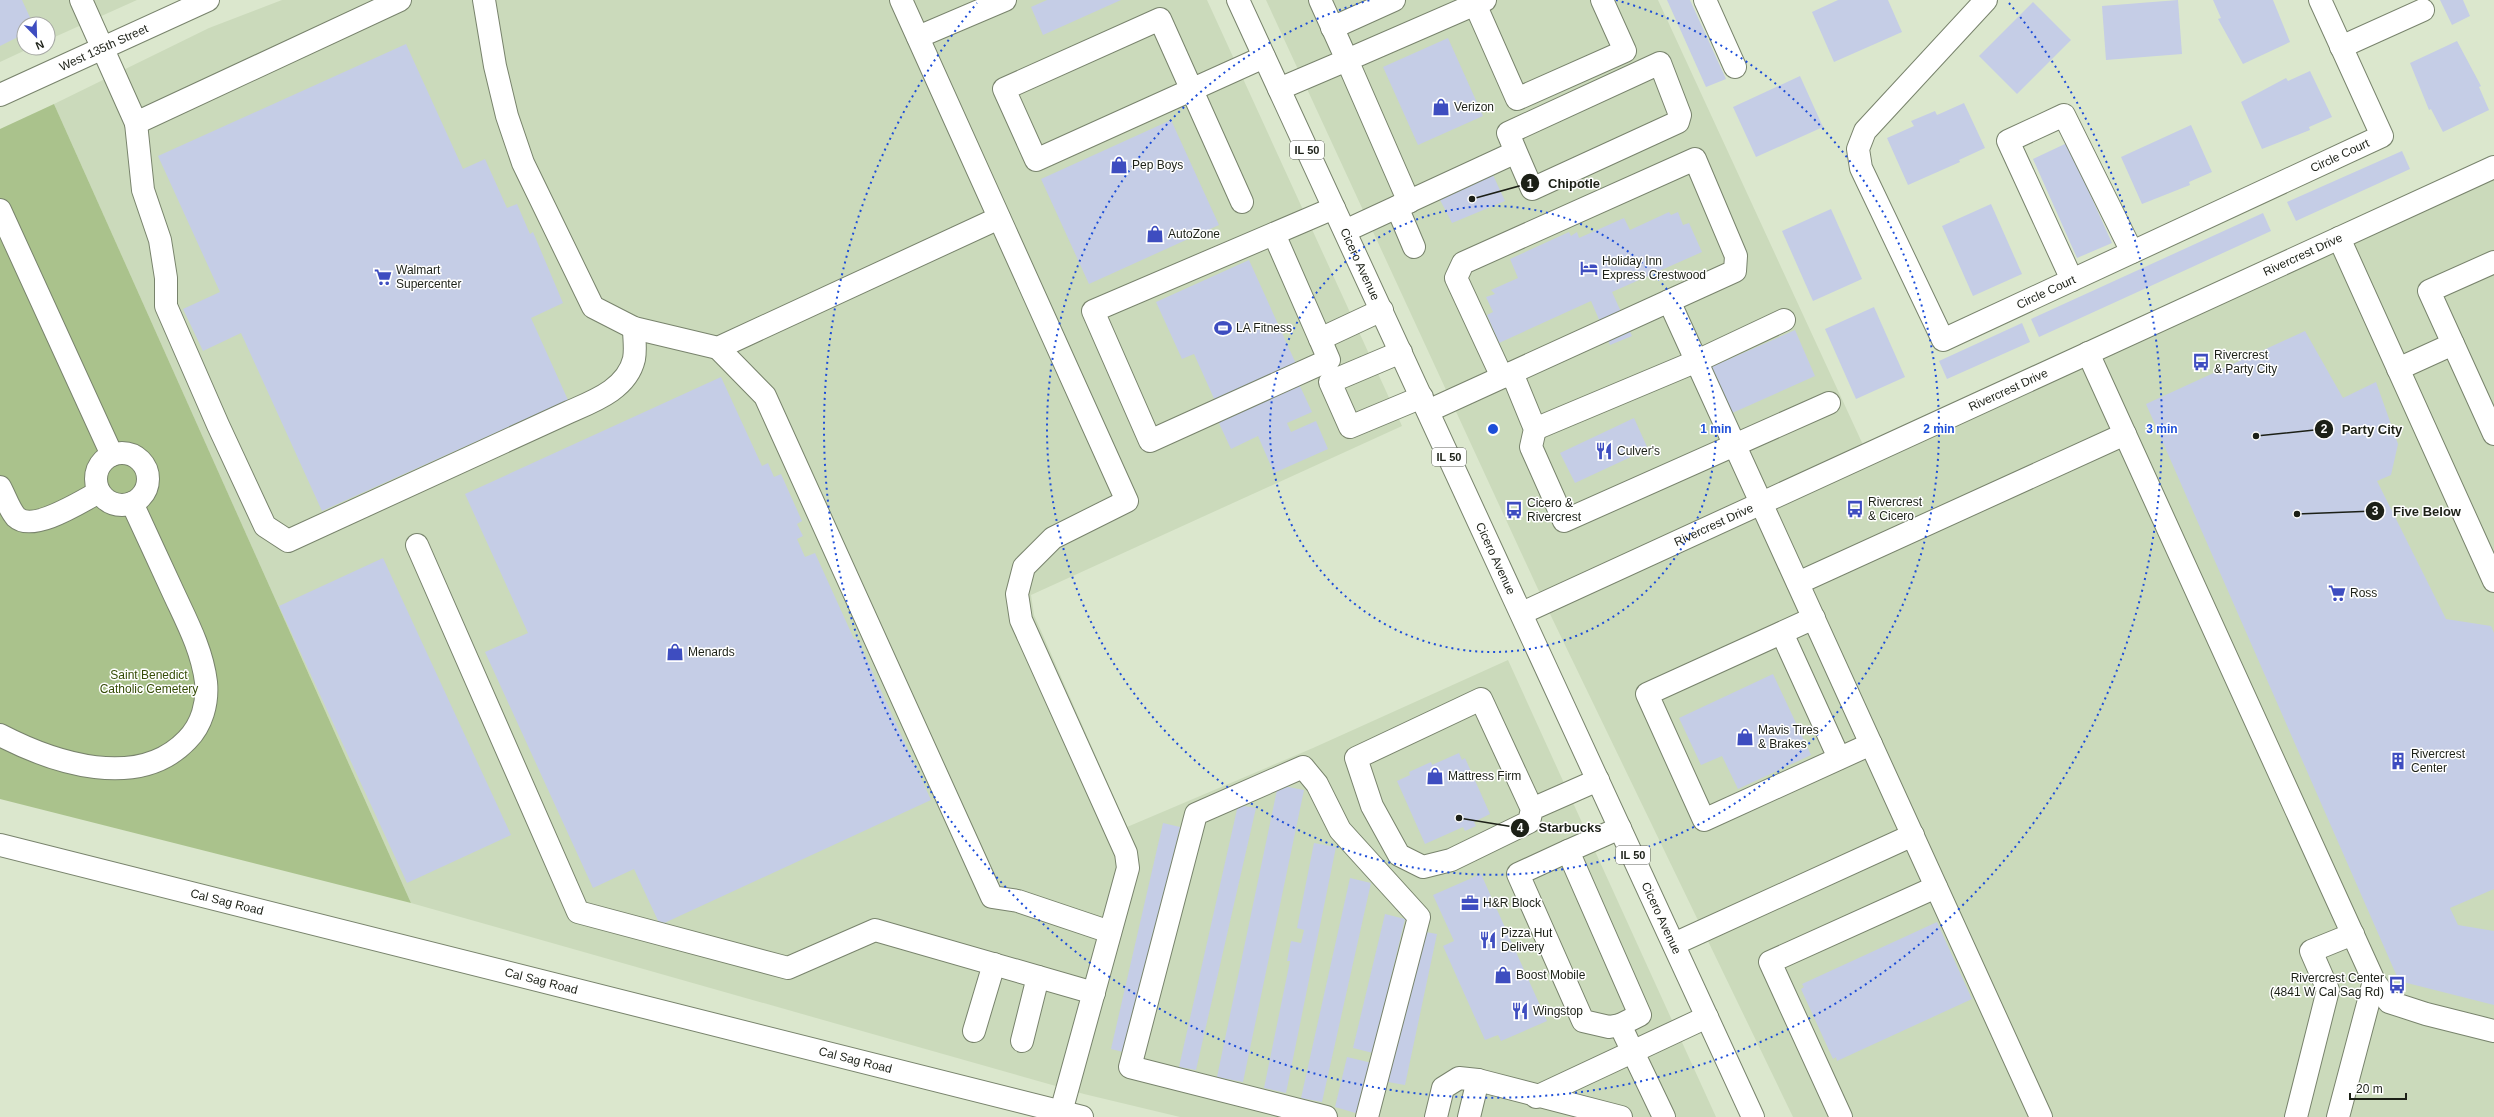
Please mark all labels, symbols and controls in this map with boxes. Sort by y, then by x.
north arrow [16,16,56,56]
street label: West 135th Street [57,21,151,74]
text: N [34,38,46,52]
shop icon: Verizon [1431,97,1451,117]
place label: Verizon [1454,100,1494,114]
street label: Circle Court [2308,136,2372,175]
road number: IL 50 [1290,141,1324,159]
shop icon: Pep Boys [1109,155,1129,175]
place label: Pep Boys [1132,158,1183,172]
callout: Chipotle [1520,171,1608,196]
text: Chipotle [1548,176,1600,191]
text: 1 [1527,177,1534,191]
shop icon: AutoZone [1145,224,1165,244]
street label: Cicero Avenue [1337,226,1383,303]
place label: AutoZone [1168,227,1220,241]
street label: Rivercrest Drive [2261,230,2345,279]
place label: Holiday Inn Express Crestwood [1602,254,1706,282]
hotel icon: Holiday Inn Express Crestwood [1579,258,1599,278]
place label: Walmart Supercenter [396,263,461,291]
supermarket icon: Walmart Supercenter [373,267,393,287]
street label: Circle Court [2014,272,2078,312]
sports icon: LA Fitness [1213,318,1233,338]
place label: LA Fitness [1236,321,1292,335]
place label: Rivercrest & Party City [2214,348,2277,376]
bus stop icon: Rivercrest & Party City [2191,352,2211,372]
street label: Rivercrest Drive [1967,366,2050,414]
callout: Party City [2314,416,2411,441]
centre of rings [1486,422,1500,436]
text: 1 min [1700,422,1732,436]
text: 2 min [1923,422,1955,436]
text: 3 min [2146,422,2178,436]
text: 2 [2321,422,2328,436]
text: Party City [2342,422,2403,437]
restaurant icon: Culver's [1594,441,1614,461]
place label: Culver's [1617,444,1660,458]
road number: IL 50 [1432,448,1466,466]
place label: Rivercrest & Cicero [1868,495,1923,523]
place label: Cicero & Rivercrest [1527,496,1582,524]
bus stop icon: Rivercrest & Cicero [1845,499,1865,519]
callout: Five Below [2365,499,2469,524]
bus stop icon: Cicero & Rivercrest [1504,500,1524,520]
street label: Rivercrest Drive [1672,501,1756,549]
text: 3 [2372,504,2379,518]
text: Five Below [2393,504,2462,519]
street label: Cicero Avenue [1473,520,1518,597]
supermarket icon: Ross [2327,583,2347,603]
place label: Ross [2350,586,2377,600]
shop icon: Menards [665,642,685,662]
place label: Menards [688,645,735,659]
park label: Saint Benedict Catholic Cemetery [100,668,198,696]
place label: Mavis Tires & Brakes [1758,723,1819,751]
shop icon: Mavis Tires & Brakes [1735,727,1755,747]
place label: Rivercrest Center [2411,747,2466,775]
building icon: Rivercrest Center [2388,751,2408,771]
shop icon: Mattress Firm [1425,766,1445,786]
place label: Mattress Firm [1448,769,1521,783]
callout: Starbucks [1510,815,1609,840]
text: Starbucks [1539,820,1601,835]
text: 4 [1517,821,1524,835]
road number: IL 50 [1616,846,1650,864]
street label: Cicero Avenue [1639,880,1684,957]
street label: Cal Sag Road [189,886,265,918]
office icon: H&R Block [1460,893,1480,913]
place label: H&R Block [1483,896,1542,910]
place label: Pizza Hut Delivery [1501,926,1553,954]
restaurant icon: Pizza Hut Delivery [1478,930,1498,950]
street label: Cal Sag Road [503,965,579,997]
shop icon: Boost Mobile [1493,965,1513,985]
place label: Boost Mobile [1516,968,1586,982]
place label: Rivercrest Center (4841 W Cal Sag Rd) [2270,971,2384,999]
bus stop icon: Rivercrest Center (4841 W Cal Sag Rd) [2387,975,2407,995]
restaurant icon: Wingstop [1510,1001,1530,1021]
place label: Wingstop [1533,1004,1583,1018]
street label: Cal Sag Road [817,1044,893,1076]
scale bar [2350,1075,2406,1101]
text: 20 m [2356,1082,2383,1096]

